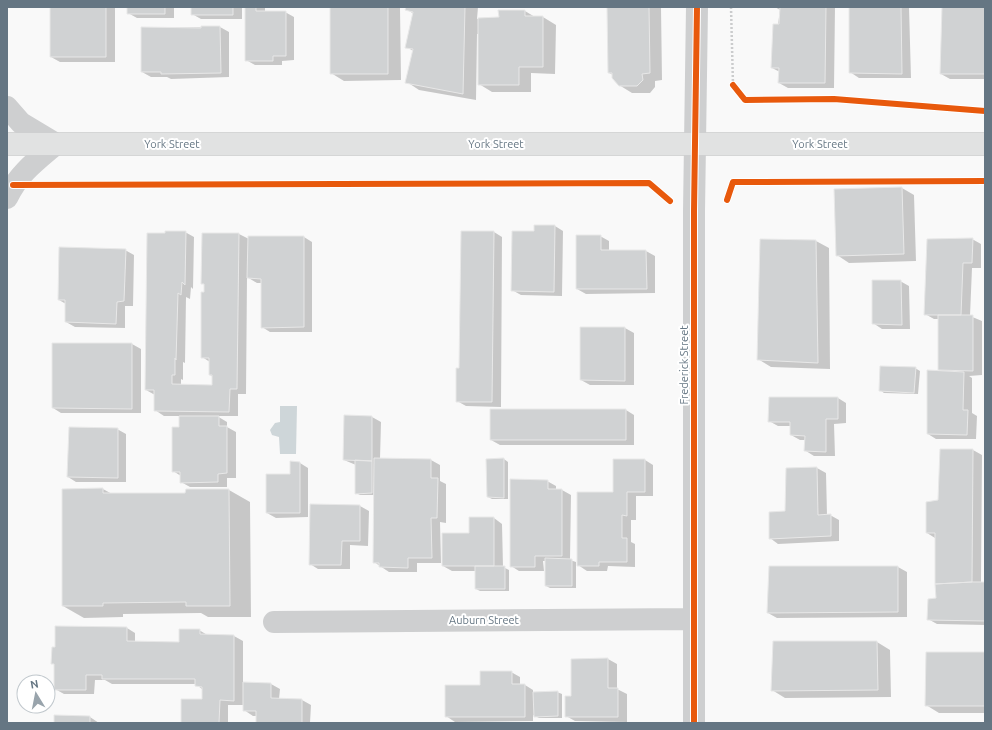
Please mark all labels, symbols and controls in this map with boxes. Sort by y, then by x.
street label: York Street [144,138,200,150]
street label: York Street [468,138,524,150]
street label: York Street [792,138,848,150]
street label: Frederick Street [678,325,690,405]
street label: Auburn Street [449,614,520,626]
north arrow [16,674,56,714]
text: N [29,678,39,691]

